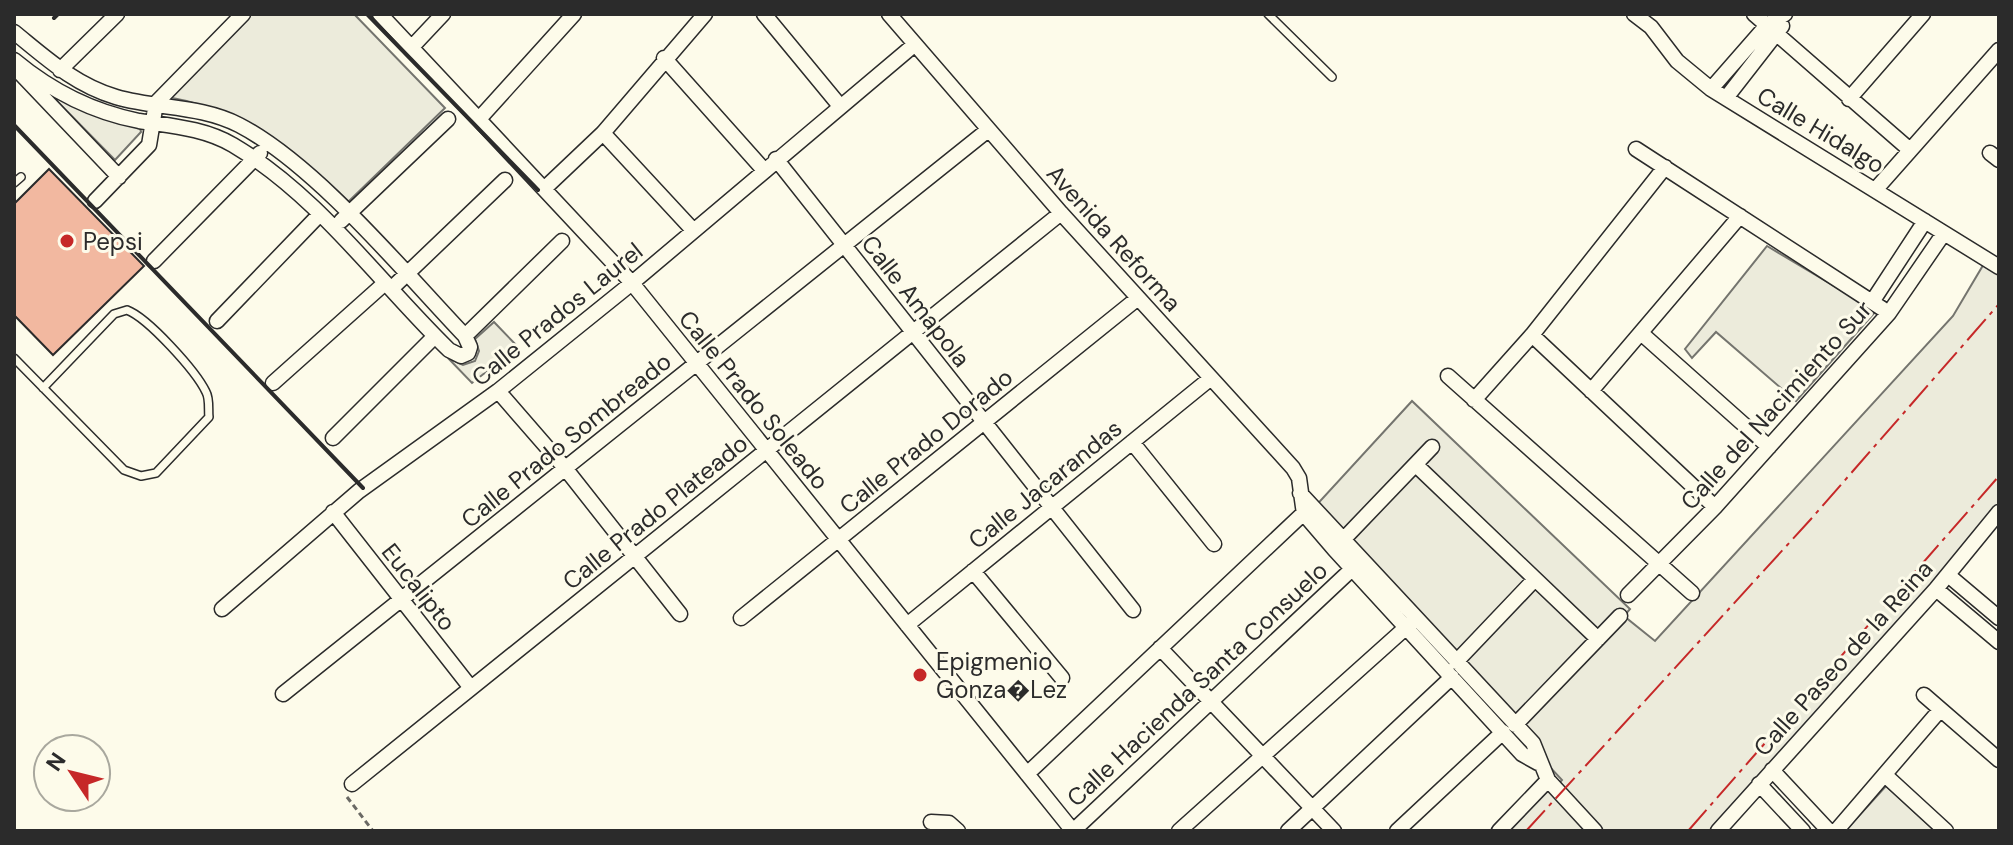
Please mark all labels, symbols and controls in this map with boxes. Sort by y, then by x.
street label: Calle Hidalgo [1751,80,1891,180]
street label: Avenida Reforma [1040,158,1188,318]
place label: Pepsi [83,226,143,257]
street label: Calle Amapola [855,229,977,373]
marker: Pepsi [58,232,76,250]
street label: Calle Prados Laurel [465,235,649,393]
street label: Calle del Nacimiento Sur [1674,294,1878,516]
street label: Calle Prado Soleado [672,304,836,496]
street label: Calle Prado Sombreado [455,346,677,534]
street label: Calle Prado Dorado [833,361,1019,521]
street label: Calle Jacarandas [962,413,1128,555]
street label: Calle Prado Plateado [556,428,754,596]
street label: Eucalipto [375,537,463,637]
street label: Calle Paseo de la Reina [1747,553,1939,763]
street label: Calle Hacienda Santa Consuelo [1060,555,1334,813]
place label: Epigmenio Gonza�Lez [936,646,1067,705]
marker: Epigmenio Gonza�Lez [911,666,929,684]
north arrow [32,733,112,813]
text: N [40,747,73,777]

